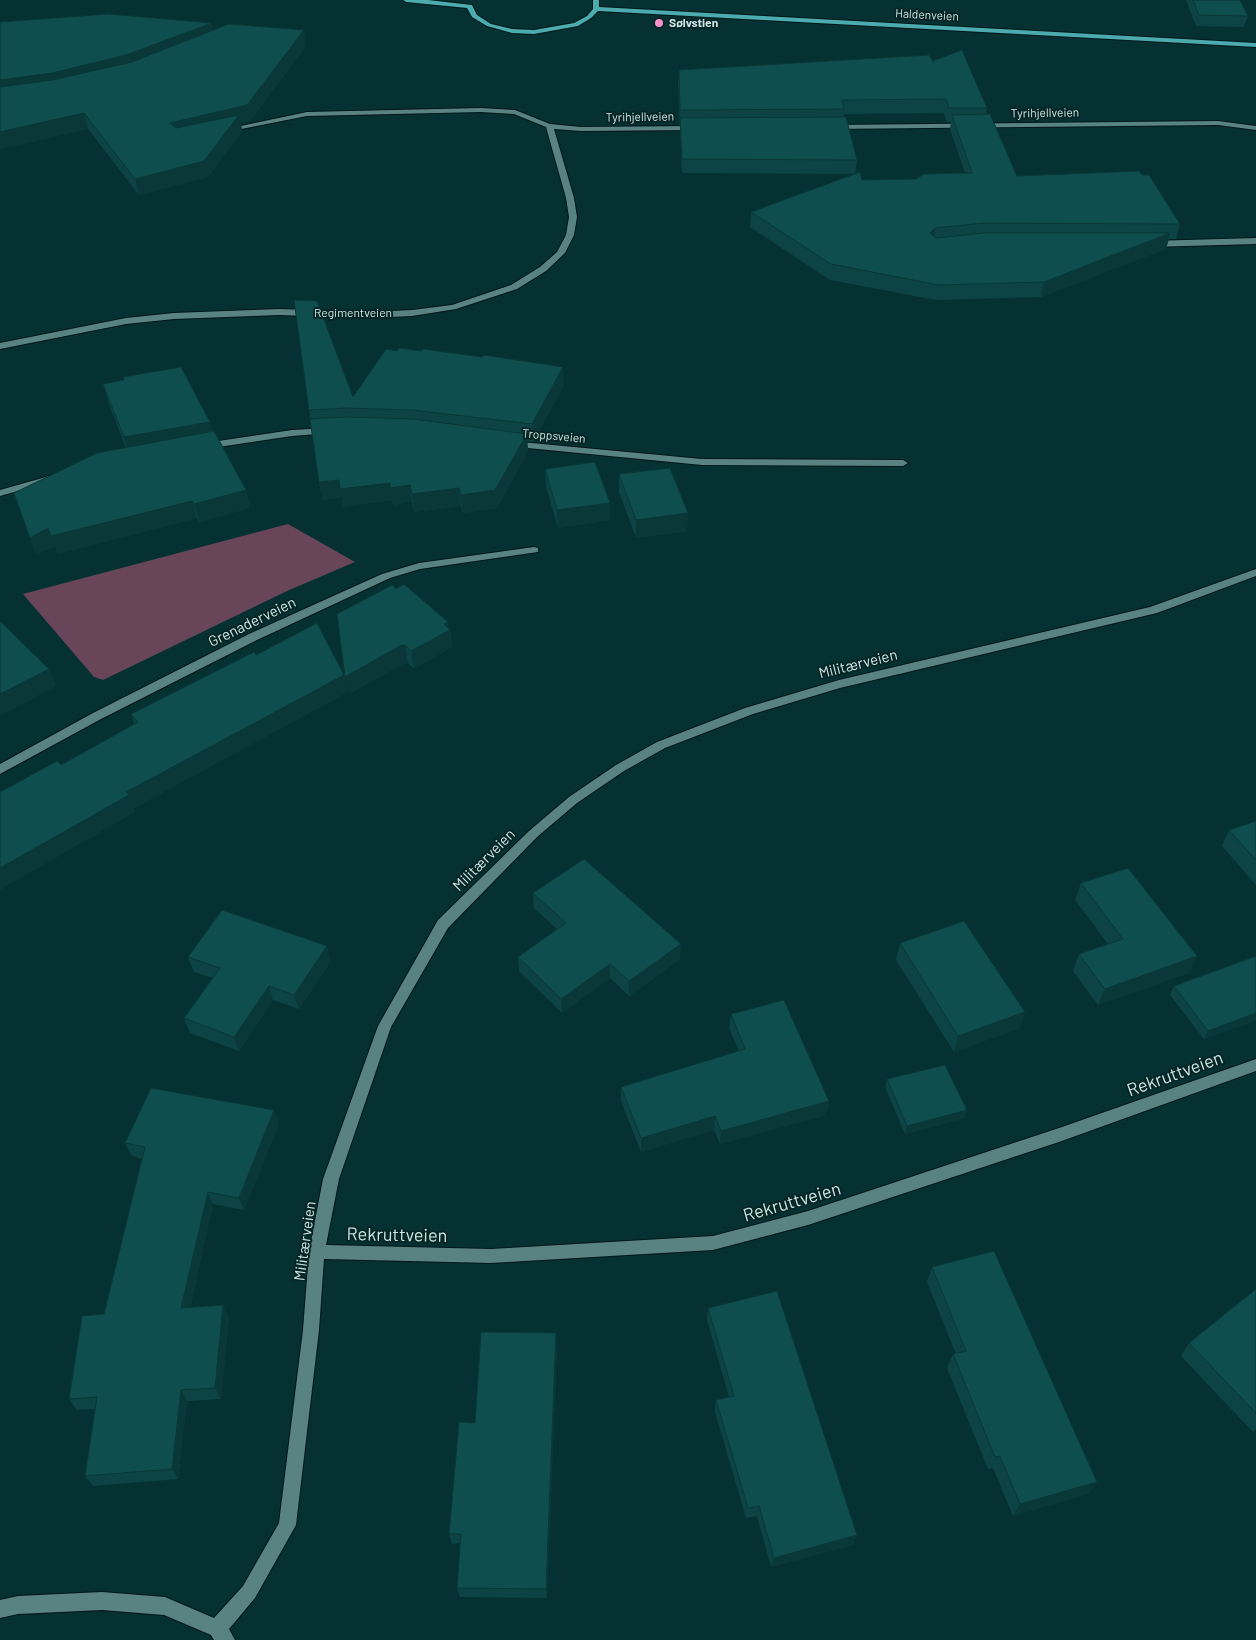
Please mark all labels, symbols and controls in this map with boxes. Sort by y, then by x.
street label: Haldenveien [895,6,959,24]
place label: Sølvstien [669,16,718,30]
marker: Sølvstien [653,17,665,29]
street label: Tyrihjellveien [1011,105,1079,121]
street label: Tyrihjellveien [606,109,674,125]
street label: Regimentveien [314,306,392,320]
street label: Troppsveien [522,426,586,446]
street label: Grenaderveien [205,593,299,651]
street label: Militærveien [817,646,899,682]
street label: Militærveien [449,825,519,895]
street label: Rekruttveien [1124,1047,1226,1101]
street label: Rekruttveien [741,1178,843,1226]
street label: Militærveien [290,1200,320,1282]
street label: Rekruttveien [347,1223,447,1247]

